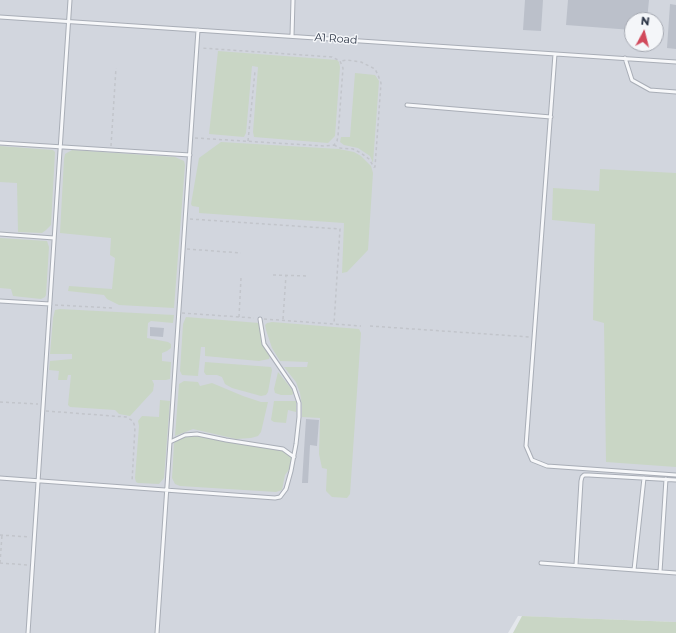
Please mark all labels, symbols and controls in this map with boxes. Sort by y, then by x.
north arrow [624,12,664,52]
text: N [640,14,651,29]
street label: A1 Road [314,31,358,47]

